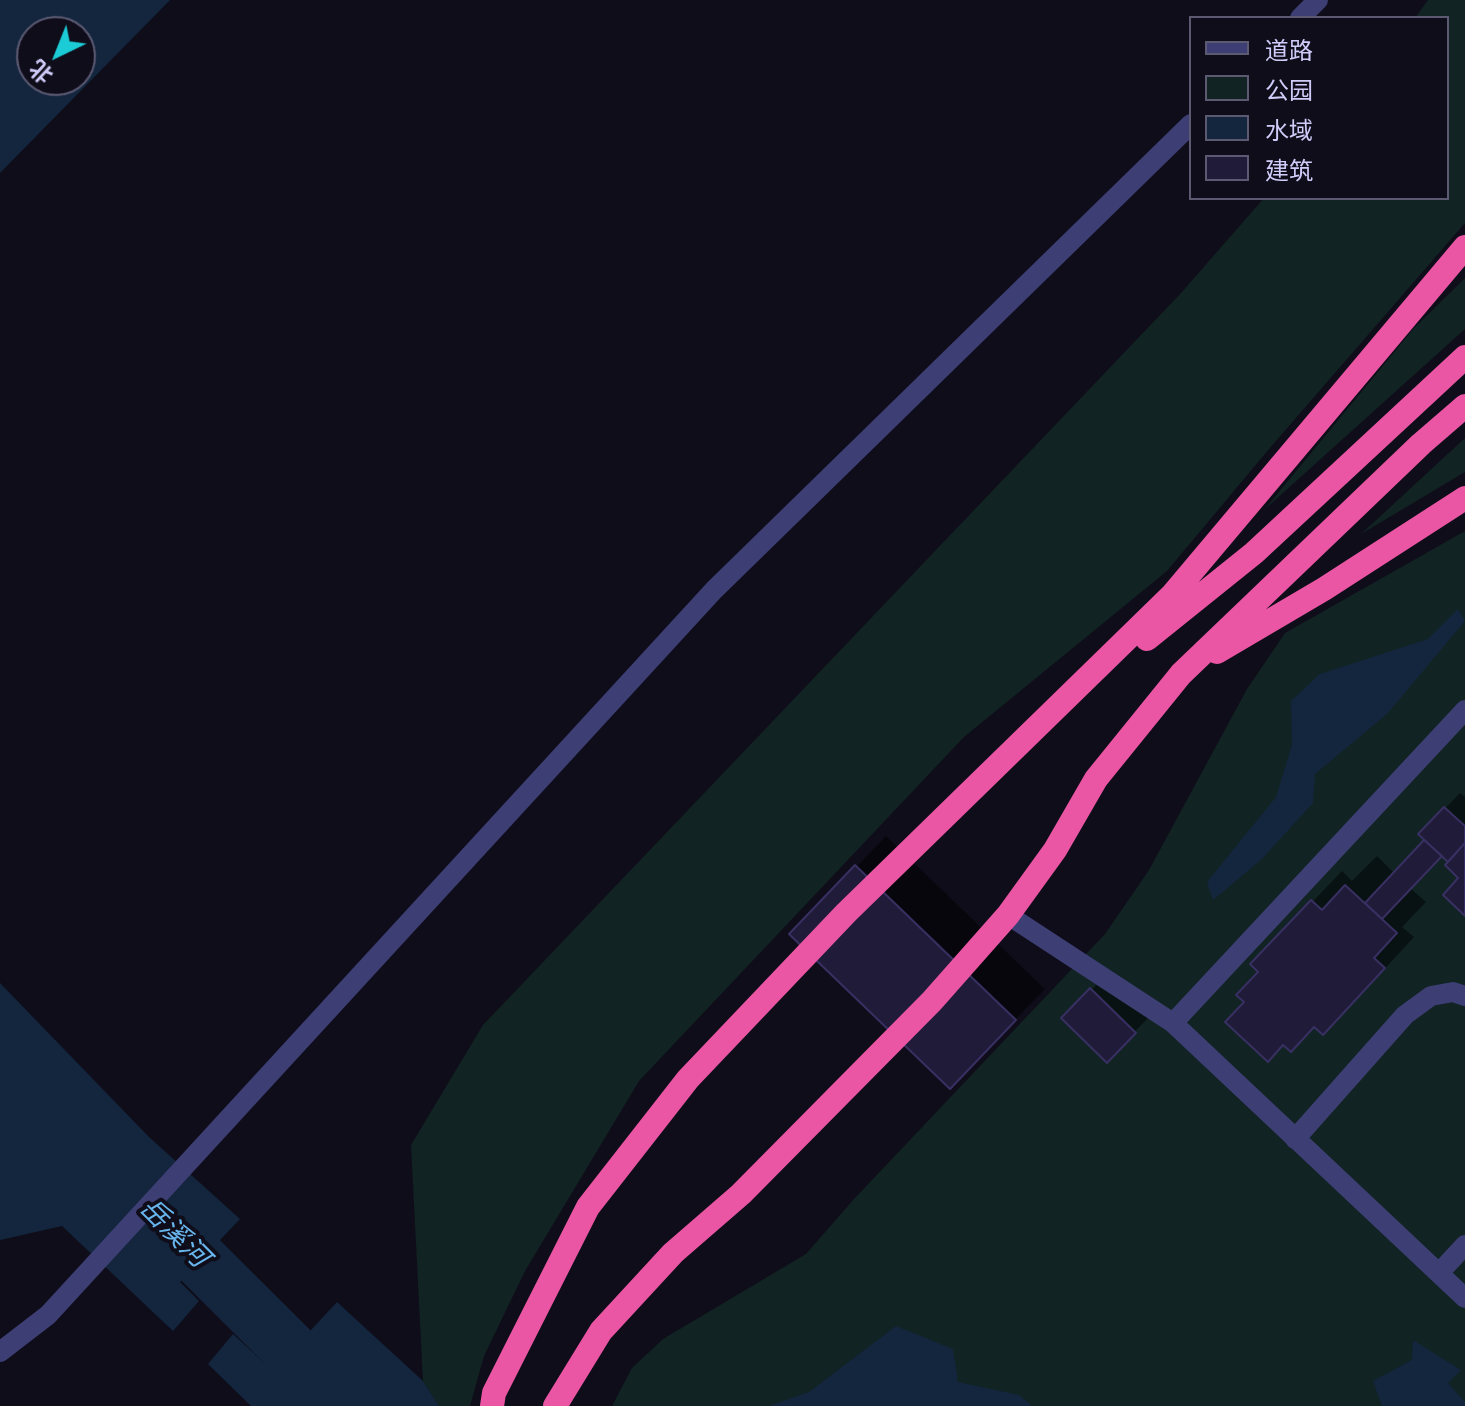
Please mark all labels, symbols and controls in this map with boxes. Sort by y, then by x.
north arrow [16,16,96,96]
legend [1189,16,1449,200]
text: 道路 [1265,36,1313,65]
text: 北 [24,55,58,89]
text: 公园 [1265,76,1313,105]
text: 水域 [1265,116,1313,145]
text: 建筑 [1265,156,1313,185]
water label: 岳溪河 [132,1191,216,1275]

